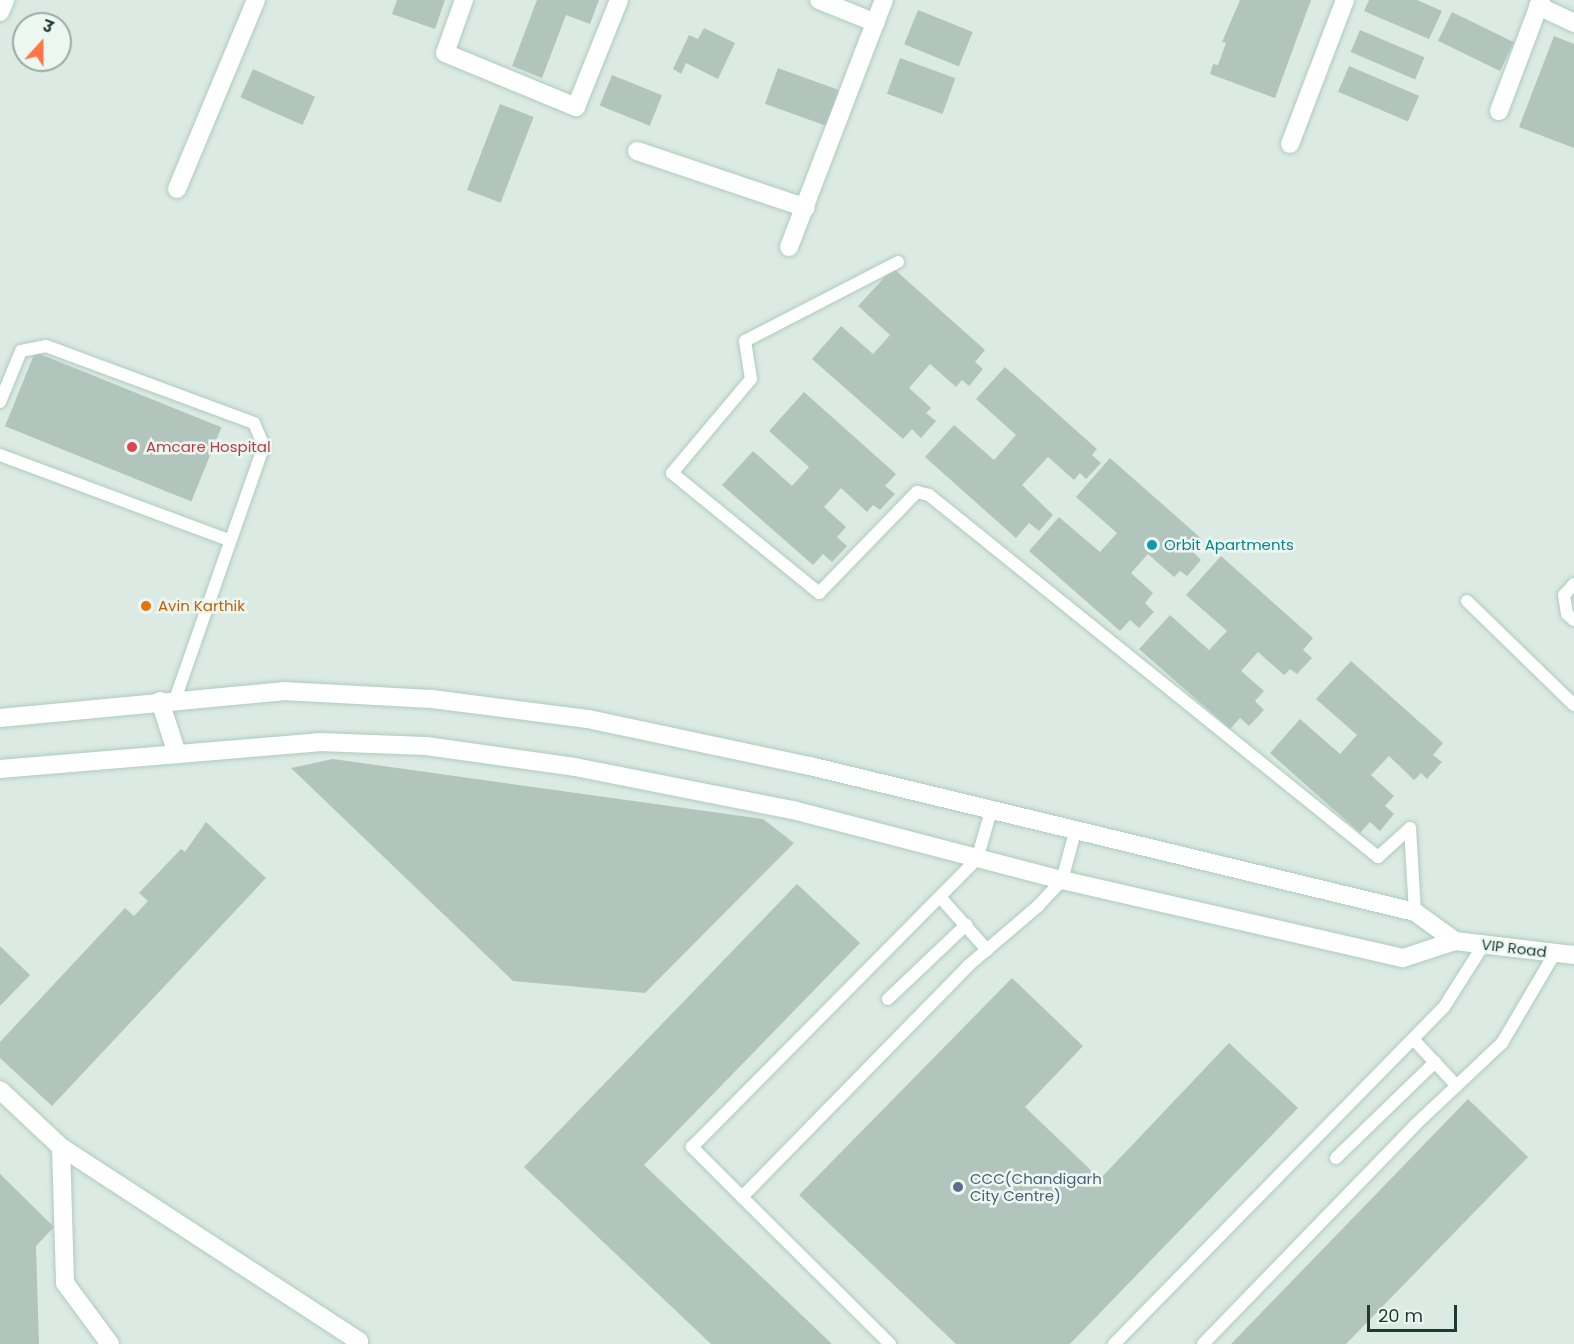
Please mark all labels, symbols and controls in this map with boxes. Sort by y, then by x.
north arrow [12,12,72,72]
text: उ [40,14,56,39]
marker: Amcare Hospital [123,438,141,456]
place label: Amcare Hospital [146,438,271,456]
place label: Orbit Apartments [1164,536,1294,554]
marker: Orbit Apartments [1145,538,1159,552]
place label: Avin Karthik [158,597,245,615]
marker: Avin Karthik [139,599,153,613]
street label: VIP Road [1480,935,1548,961]
place label: CCC(Chandigarh City Centre) [970,1169,1102,1204]
marker: CCC(Chandigarh City Centre) [951,1180,965,1194]
scale bar [1370,1293,1460,1331]
text: 20 m [1378,1303,1423,1328]

